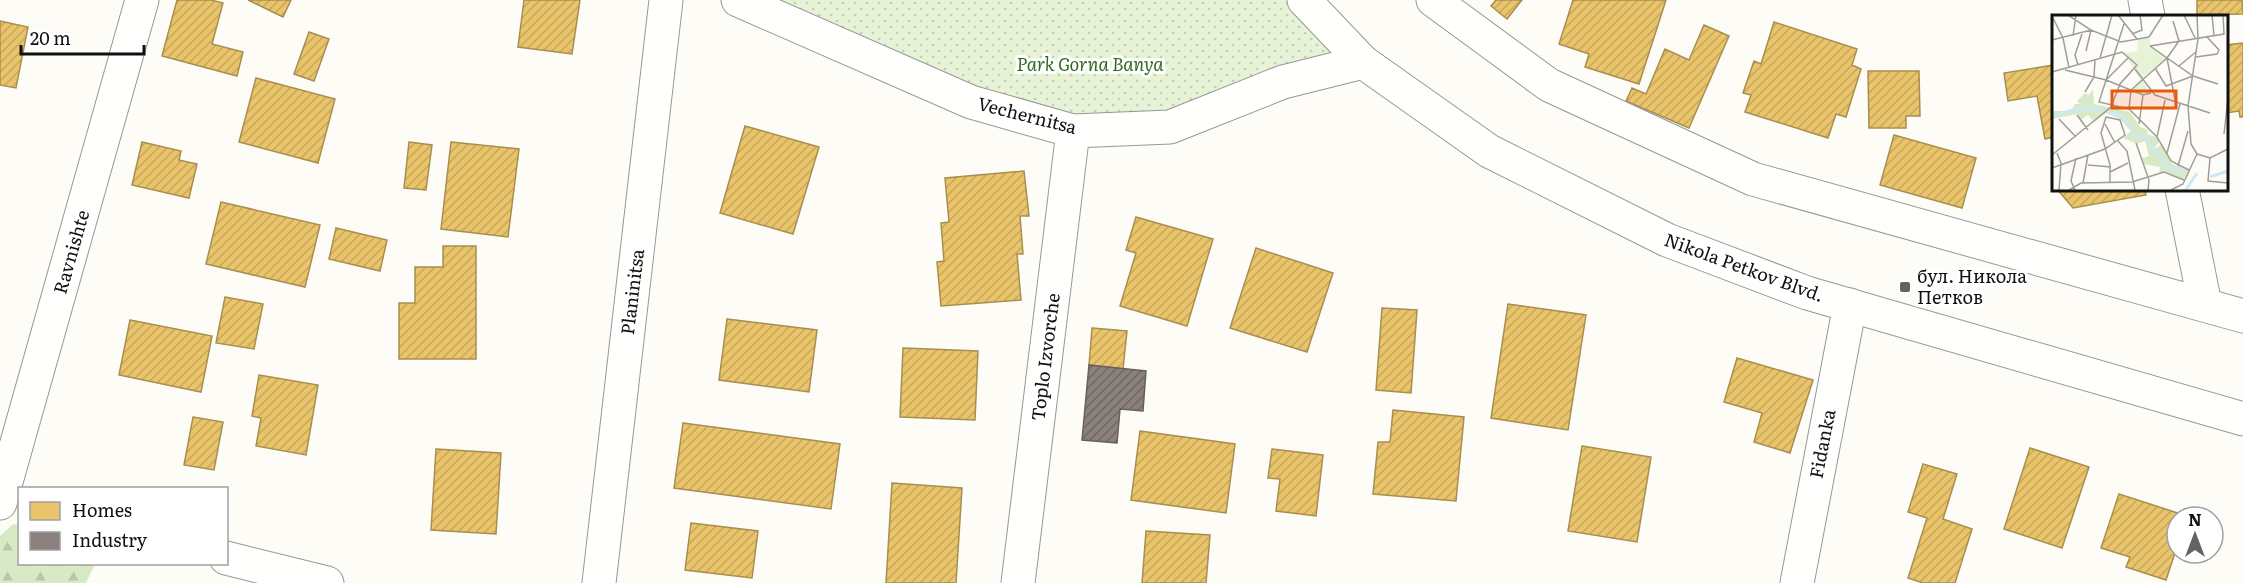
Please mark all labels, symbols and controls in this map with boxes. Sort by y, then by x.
inset map [2052,15,2228,190]
scale bar [21,18,144,56]
text: 20 m [30,24,71,51]
park label: Park Gorna Banya [1016,50,1164,77]
street label: Vechernitsa [975,89,1080,140]
street label: Ravnishte [46,206,95,297]
street label: Nikola Petkov Blvd. [1661,225,1828,308]
street label: Planinitsa [613,247,650,336]
place label: бул. Никола Петков [1917,262,2027,310]
marker: бул. Никола Петков [1898,280,1912,294]
street label: Toplo Izvorche [1023,292,1066,422]
street label: Fidanka [1802,406,1842,481]
legend [18,487,228,565]
text: Homes [72,496,132,523]
north arrow [2165,505,2225,565]
text: N [2188,507,2202,531]
text: Industry [72,526,148,553]

